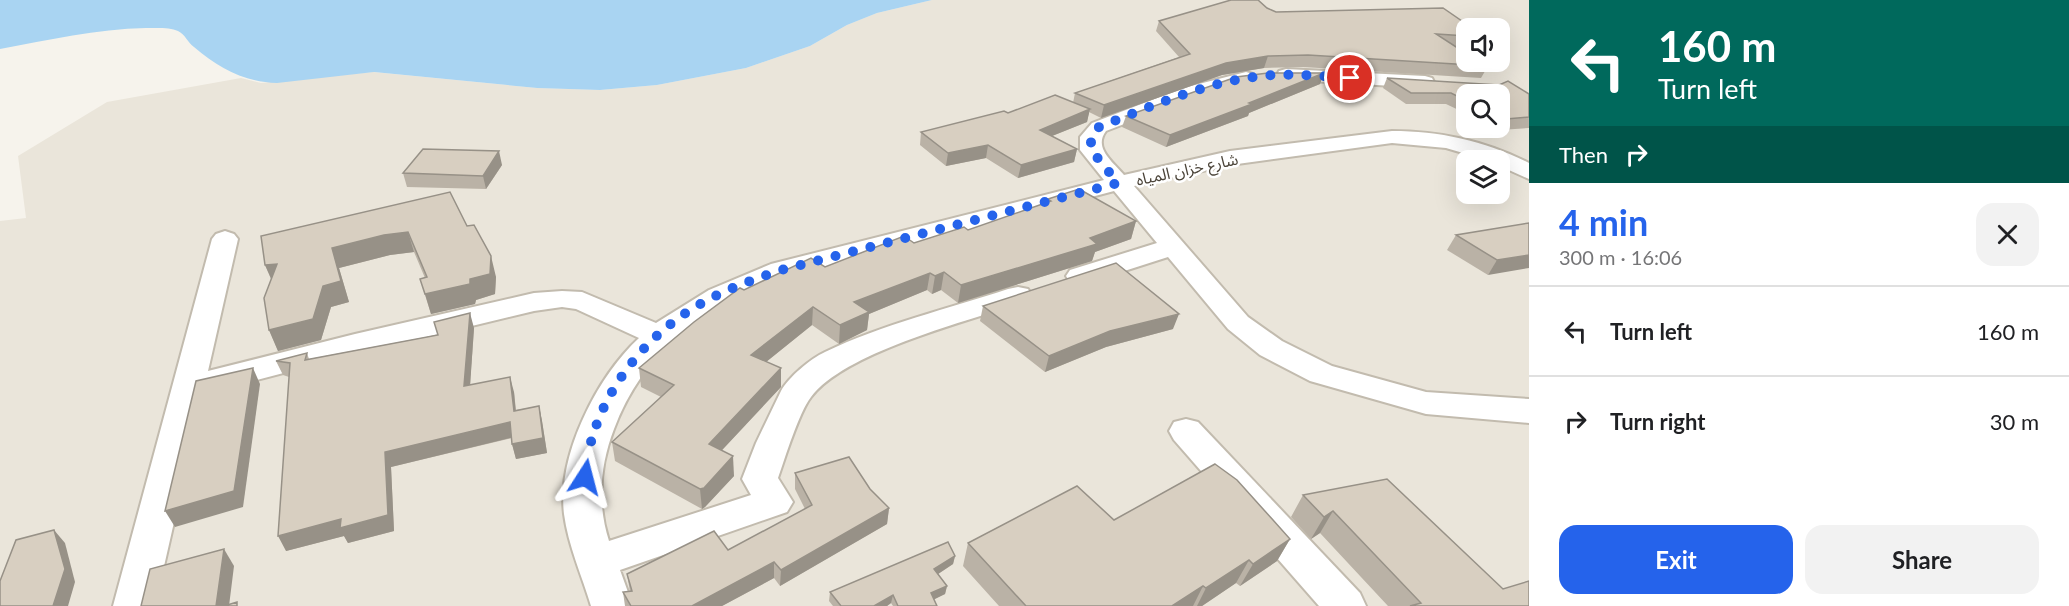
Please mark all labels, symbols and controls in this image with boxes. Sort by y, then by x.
map controls [1456,18,1510,204]
button: sound [1456,18,1510,72]
text: 160 m [1658,21,1776,71]
icon: left [1559,24,1637,102]
pin [1324,52,1375,103]
icon: arrive [1333,61,1366,94]
text: Turn left [1658,72,1757,105]
button: search [1456,84,1510,138]
icon: right [1620,138,1653,171]
text: Then [1559,141,1608,168]
street label: شارع خزان المياه [1134,148,1240,193]
button: layers [1456,150,1510,204]
text: 4 min [1559,200,1648,244]
button: close [1976,203,2039,266]
text: 300 m · 16:06 [1559,245,1682,269]
icon: left [1559,315,1592,348]
text: Turn left [1610,318,1692,345]
text: 160 m [1977,318,2039,345]
icon: right [1559,405,1592,438]
text: Turn right [1610,408,1705,435]
text: 30 m [1990,408,2039,435]
position arrow [553,445,617,509]
button: Exit [1559,525,1793,594]
button: Share [1805,525,2039,594]

